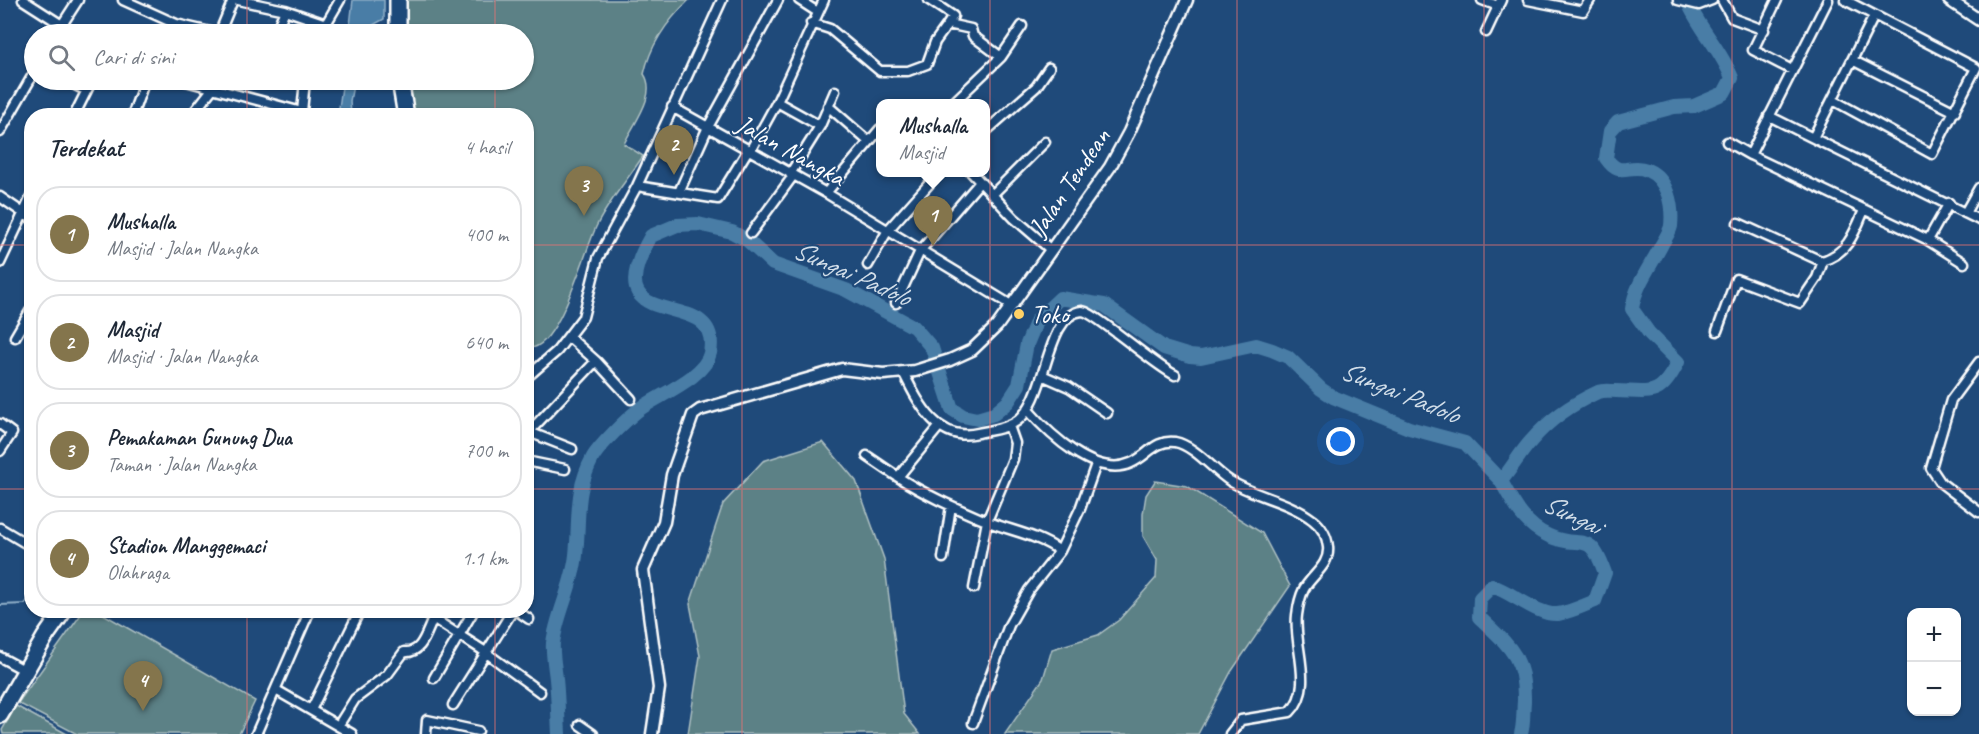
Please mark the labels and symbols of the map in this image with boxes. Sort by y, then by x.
street label: Jalan Nangka [729,106,852,195]
street label: Jalan Tendean [1020,122,1118,244]
pin: 2 [654,126,694,175]
pin: 3 [564,166,604,216]
pin: 1 [914,196,952,246]
water label: Sungai Padolo [788,232,919,315]
place label: Toko [1031,298,1071,331]
marker: Toko [1012,307,1026,321]
water label: Sungai Padolo [1336,353,1467,432]
your location [1326,427,1355,456]
water label: Sungai [1537,486,1613,546]
pin: 4 [124,662,162,711]

